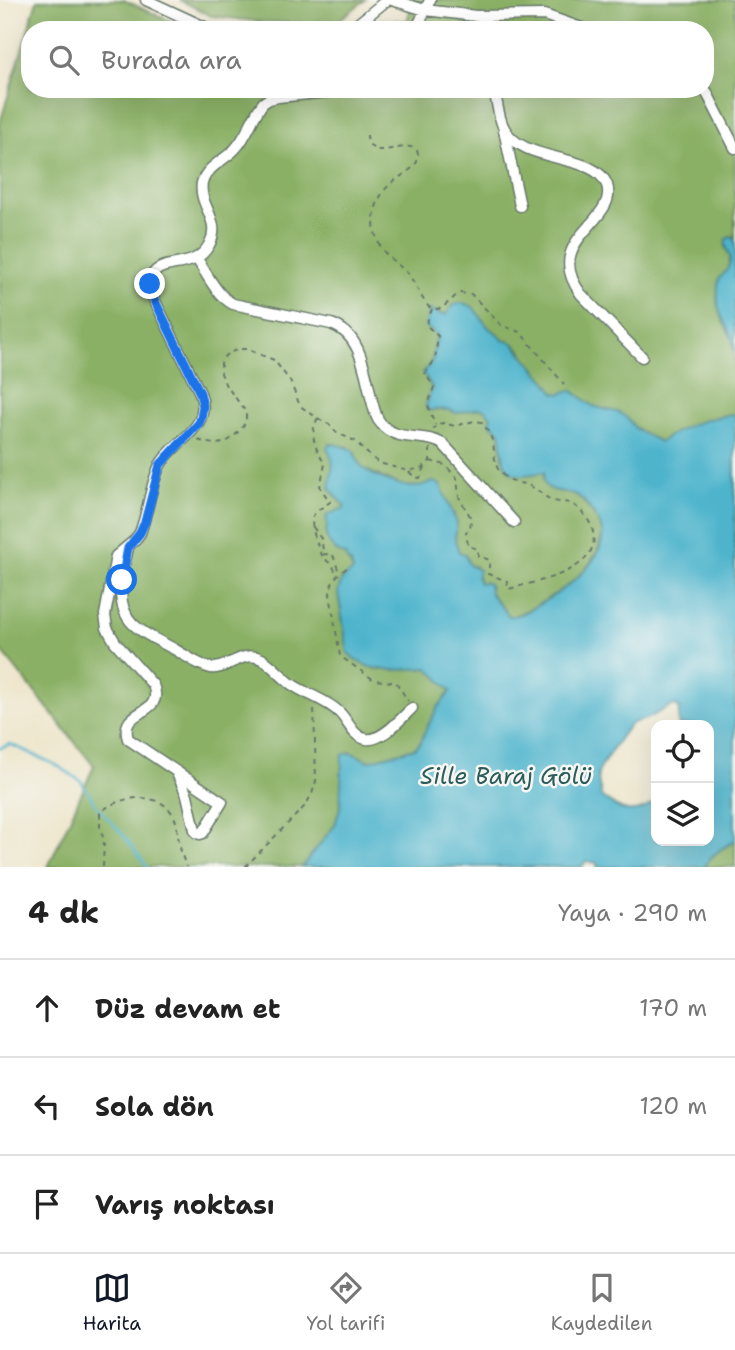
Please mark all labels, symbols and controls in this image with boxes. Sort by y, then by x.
search box [21,21,714,98]
icon: search [45,41,83,79]
text: Burada ara [101,42,242,77]
route end [134,268,165,299]
route start [106,564,137,595]
map controls [651,720,714,846]
button: locate [651,720,714,783]
water label: Sille Baraj Gölü [420,761,592,791]
button: layers [651,783,714,846]
text: 4 dk [28,892,99,933]
text: Yaya · 290 m [558,898,707,928]
icon: ahead [28,989,66,1027]
text: Düz devam et [95,991,280,1026]
text: 170 m [639,993,707,1023]
icon: left [28,1087,66,1125]
text: Sola dön [95,1089,214,1124]
text: 120 m [639,1091,707,1121]
icon: arrive [28,1185,66,1223]
text: Varış noktası [95,1187,275,1222]
tab: Harita [83,1269,141,1336]
tab: Yol tarifi [306,1269,385,1336]
tab: Kaydedilen [551,1269,652,1336]

